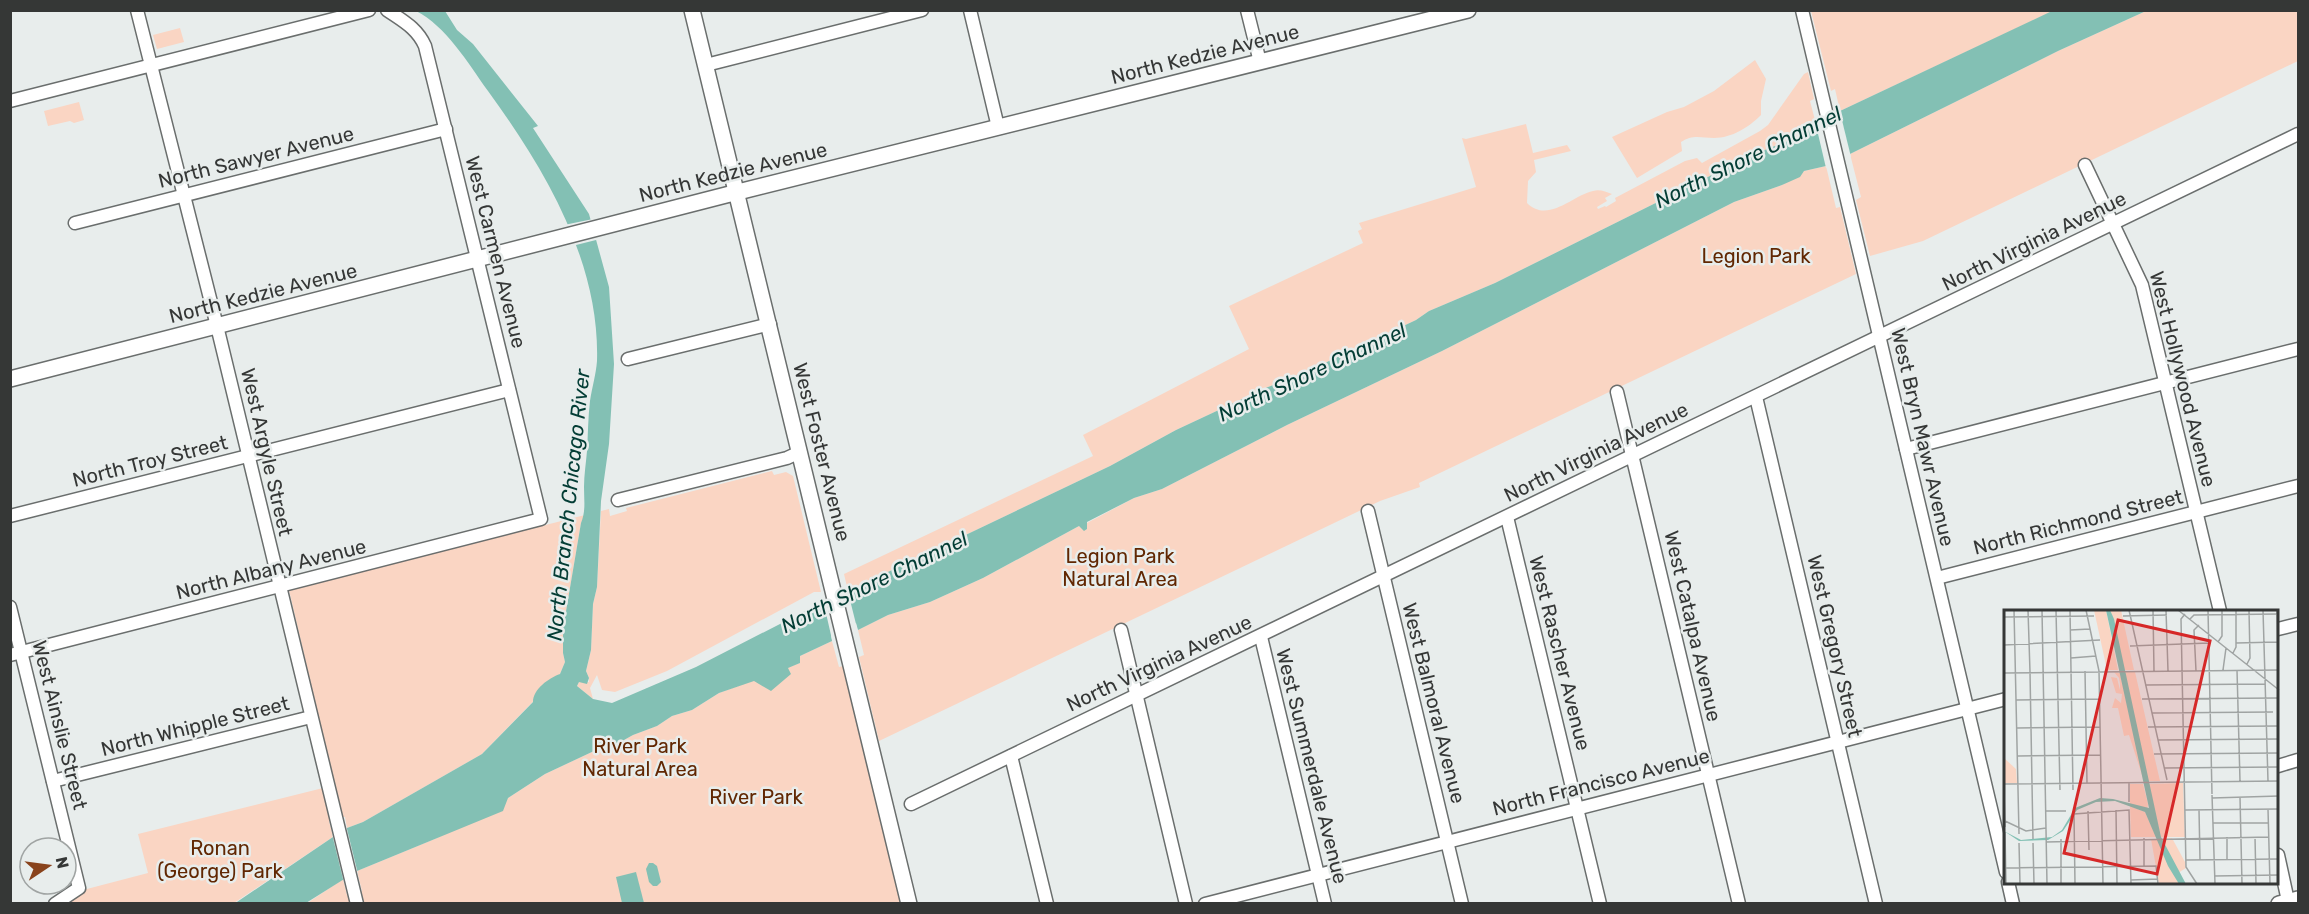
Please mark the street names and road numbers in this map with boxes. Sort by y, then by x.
street label: North Kedzie Avenue [1108,19,1302,89]
street label: North Sawyer Avenue [156,121,356,193]
street label: North Kedzie Avenue [636,137,830,207]
street label: West Carmen Avenue [461,153,531,351]
street label: North Virginia Avenue [1938,186,2130,296]
street label: North Kedzie Avenue [166,258,360,328]
street label: West Hollywood Avenue [2145,269,2221,489]
street label: West Bryn Mawr Avenue [1886,326,1960,548]
street label: West Foster Avenue [788,360,856,544]
street label: West Argyle Street [236,366,298,539]
street label: North Virginia Avenue [1500,397,1692,507]
street label: North Troy Street [70,430,230,492]
street label: North Richmond Street [1971,484,2185,560]
street label: West Catalpa Avenue [1659,528,1727,724]
street label: North Albany Avenue [173,534,369,604]
street label: West Rascher Avenue [1524,553,1596,753]
street label: West Gregory Street [1802,553,1868,740]
street label: West Balmoral Avenue [1397,600,1471,806]
street label: North Virginia Avenue [1062,609,1256,717]
street label: West Ainslie Street [27,638,93,812]
street label: West Summerdale Avenue [1271,646,1353,886]
street label: North Whipple Street [98,691,292,761]
street label: North Francisco Avenue [1490,743,1712,821]

